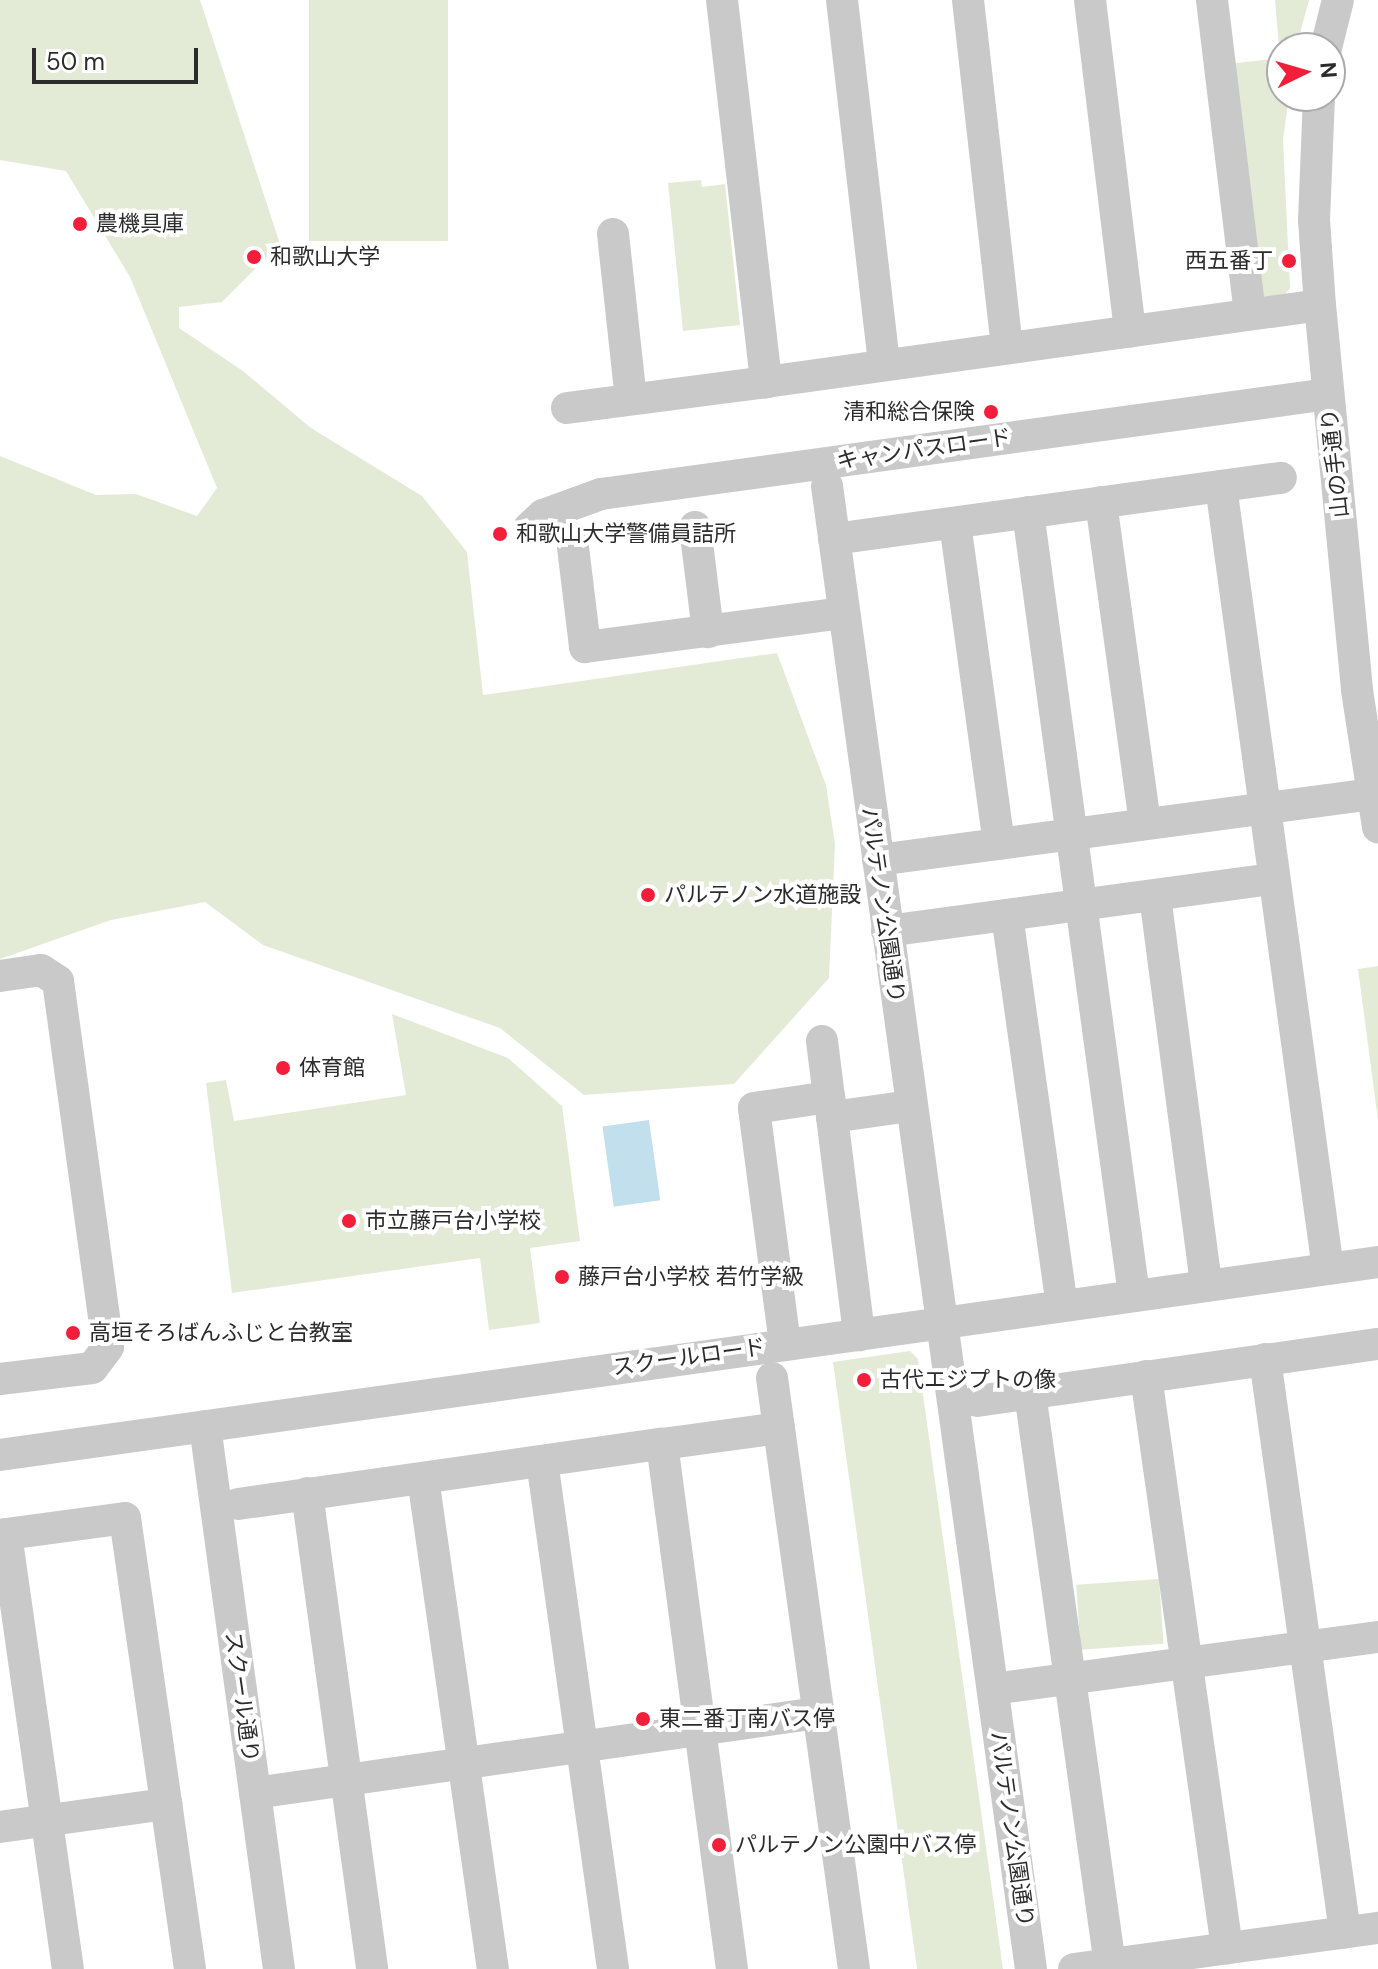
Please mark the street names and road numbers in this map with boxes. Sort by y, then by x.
street label: 山の手通り [1316,407,1354,519]
street label: キャンパスロード [835,424,1013,474]
street label: パルテノン公園通り [856,805,910,1005]
street label: スクールロード [611,1333,767,1381]
street label: スクール通り [220,1630,264,1764]
street label: パルテノン公園通り [985,1729,1039,1929]

